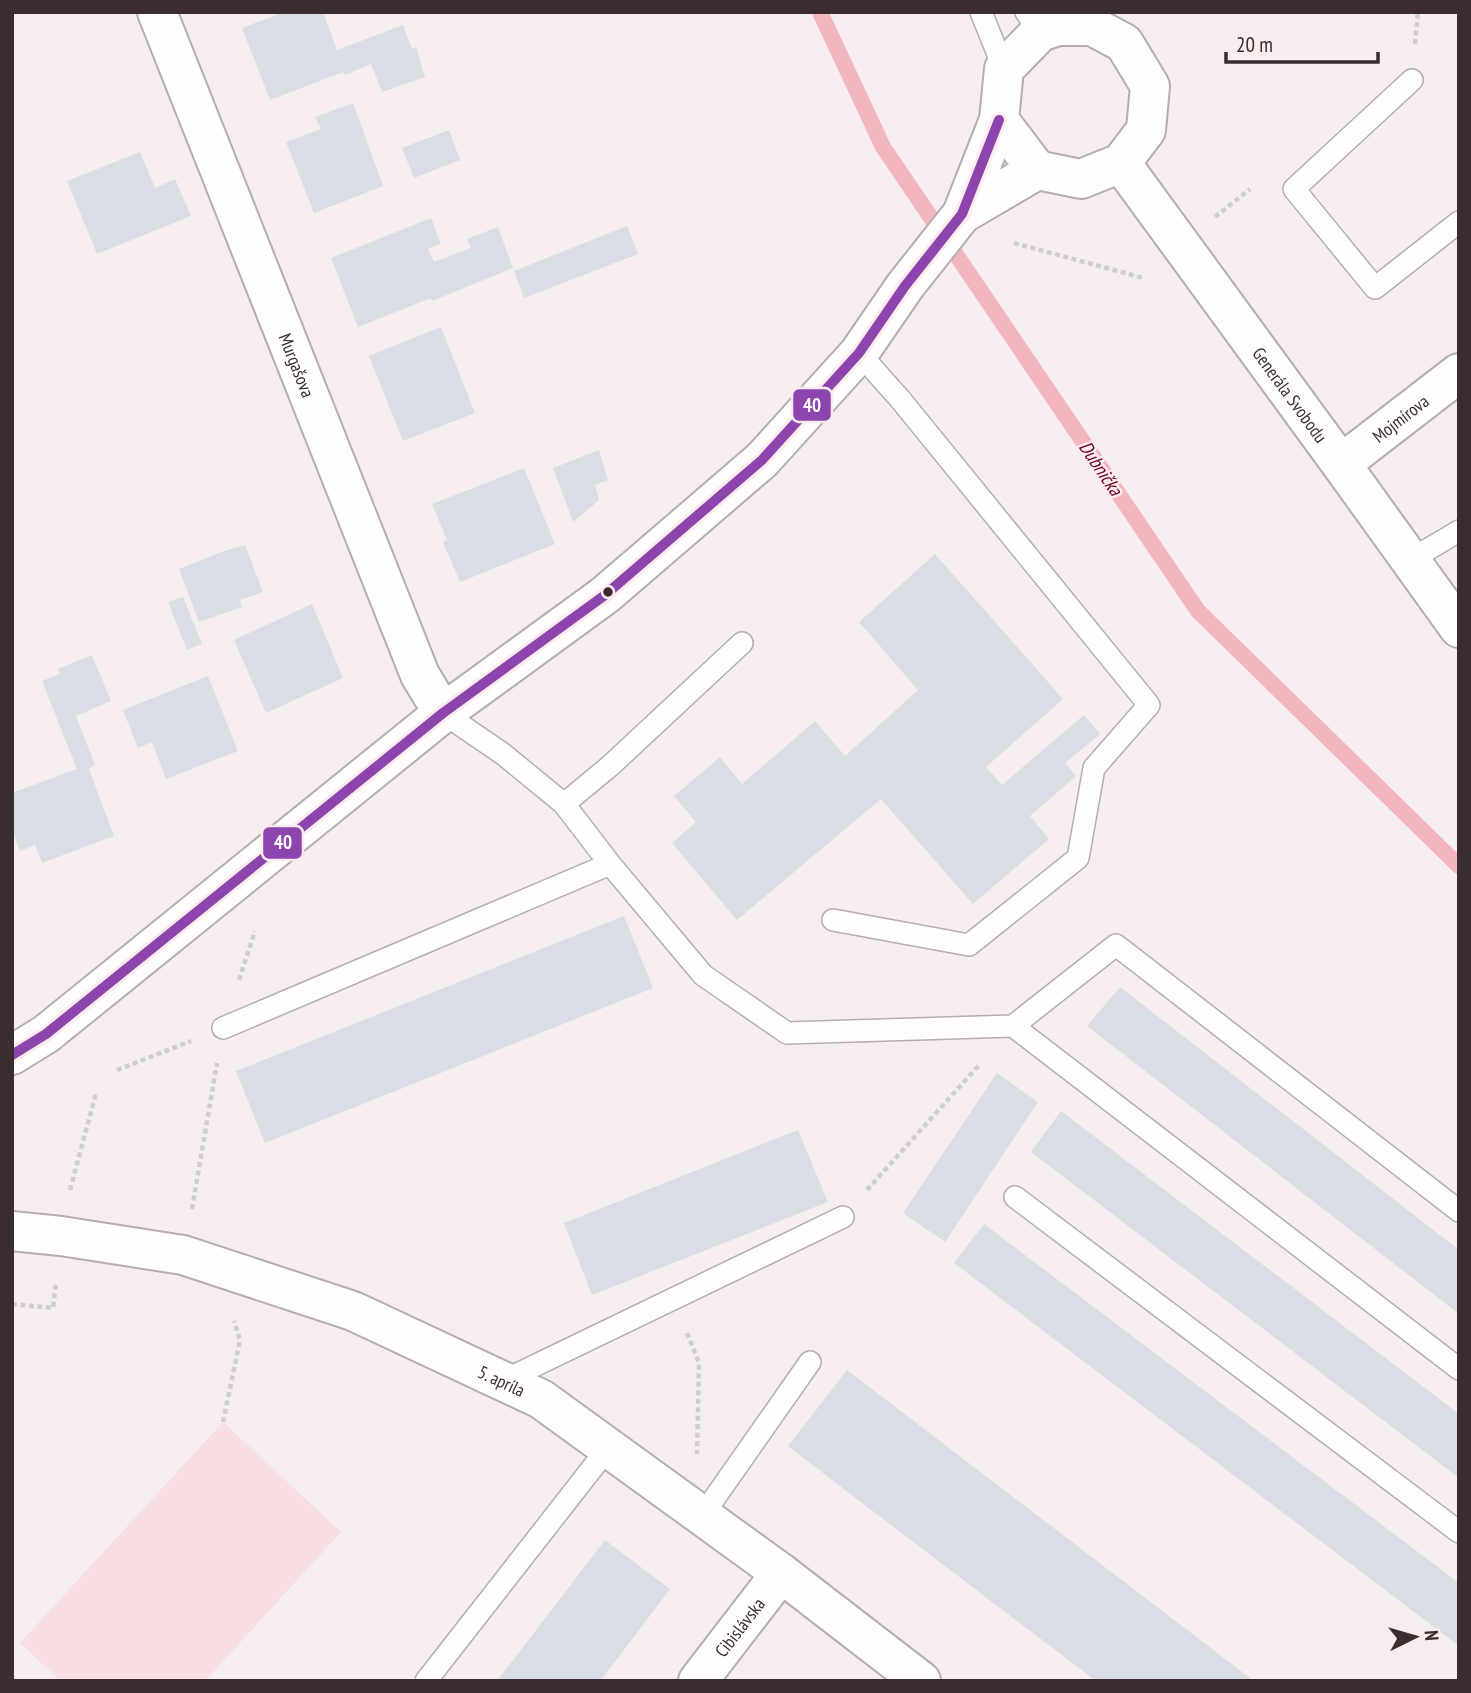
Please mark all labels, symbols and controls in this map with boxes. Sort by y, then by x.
scale bar [1226,21,1378,65]
text: 20 m [1236,31,1273,58]
street label: Murgašova [274,330,320,401]
street label: Generála Svobodu [1248,342,1333,447]
line badge: 40 [792,388,832,422]
street label: Mojmírova [1367,389,1433,447]
text: 40 [803,393,821,417]
water label: Dubnička [1074,436,1129,501]
unlabelled marker [601,585,615,599]
line badge: 40 [262,826,303,860]
text: 40 [274,830,292,854]
street label: 5. apríla [475,1360,529,1402]
street label: Cibislávska [709,1593,769,1661]
north arrow [1380,1602,1450,1672]
text: N [1420,1629,1444,1642]

